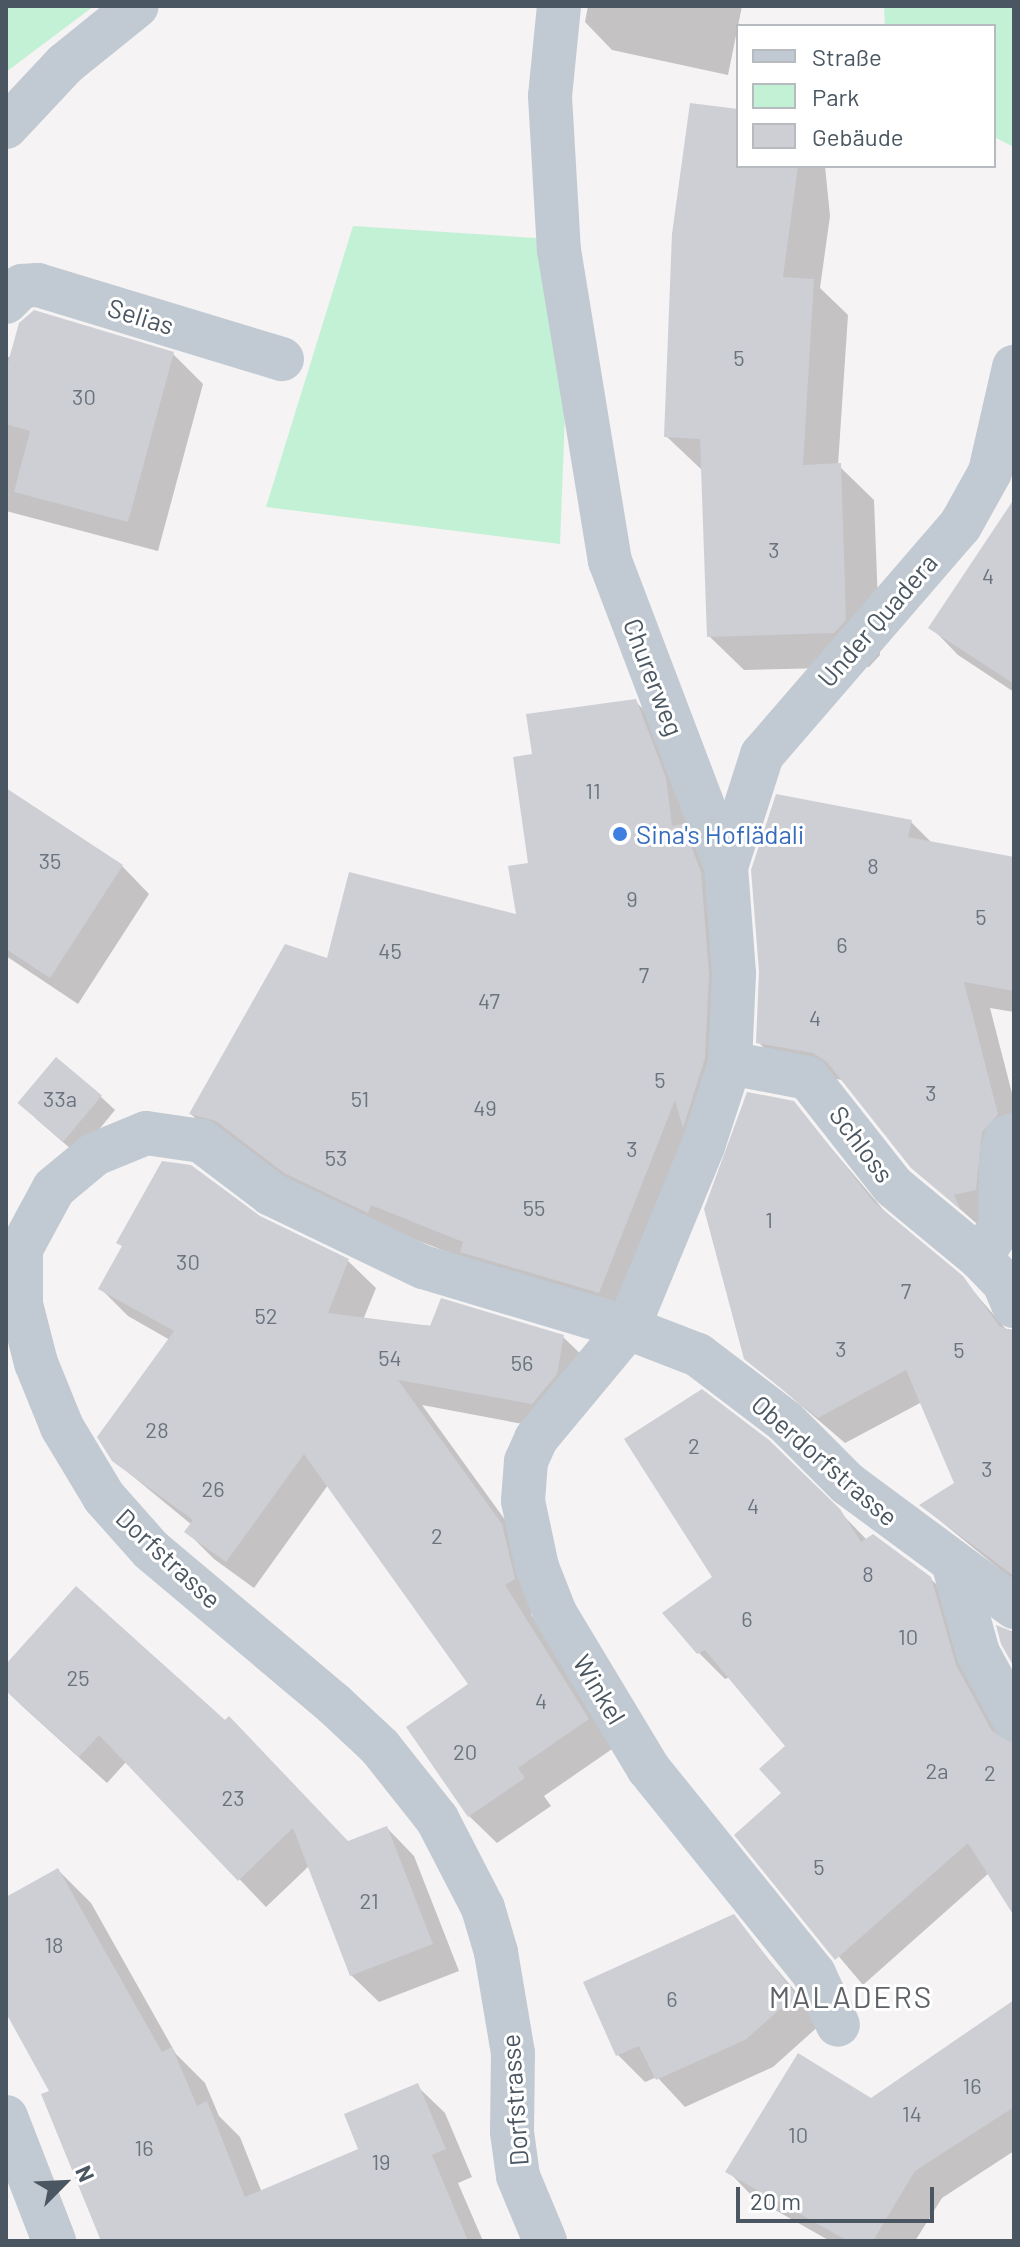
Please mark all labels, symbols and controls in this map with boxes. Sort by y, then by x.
legend [736,24,996,168]
text: Straße [812,42,882,71]
text: Park [812,82,859,111]
text: Gebäude [812,122,904,151]
street label: Selias [104,291,178,341]
house number: 5 [733,345,745,371]
house number: 30 [72,384,96,410]
house number: 3 [768,537,780,563]
street label: Under Quadera [811,547,943,693]
house number: 4 [982,563,994,589]
street label: Churerweg [617,614,691,740]
house number: 11 [585,778,601,804]
place label: Sina's Hoflädali [636,818,804,850]
marker: Sina's Hoflädali [611,825,629,843]
house number: 35 [39,848,61,874]
house number: 8 [867,853,879,879]
house number: 9 [626,886,638,912]
house number: 5 [975,904,987,930]
house number: 6 [836,932,848,958]
house number: 45 [378,938,402,964]
house number: 7 [639,962,649,988]
house number: 47 [478,988,500,1014]
house number: 4 [809,1005,821,1031]
house number: 5 [654,1067,666,1093]
house number: 3 [925,1080,937,1106]
house number: 33a [43,1086,77,1112]
house number: 51 [351,1086,369,1112]
house number: 49 [473,1095,497,1121]
street label: Schloss [823,1100,901,1188]
house number: 3 [626,1136,638,1162]
house number: 53 [325,1145,347,1171]
house number: 55 [523,1195,545,1221]
house number: 1 [765,1207,773,1233]
house number: 30 [176,1249,200,1275]
house number: 7 [901,1278,911,1304]
house number: 52 [254,1303,278,1329]
house number: 3 [835,1336,847,1362]
house number: 5 [953,1337,965,1363]
house number: 54 [378,1345,402,1371]
house number: 56 [511,1350,533,1376]
street label: Oberdorfstrasse [746,1388,904,1532]
house number: 28 [145,1417,169,1443]
house number: 2 [688,1433,700,1459]
house number: 3 [981,1456,993,1482]
house number: 26 [201,1476,225,1502]
house number: 4 [747,1493,759,1519]
street label: Dorfstrasse [110,1502,228,1614]
house number: 2 [431,1523,443,1549]
house number: 8 [862,1561,874,1587]
house number: 6 [741,1606,753,1632]
house number: 10 [898,1624,918,1650]
street label: Winkel [567,1648,633,1730]
house number: 25 [66,1665,90,1691]
house number: 4 [535,1688,547,1714]
house number: 20 [453,1739,477,1765]
house number: 2a [925,1758,949,1784]
house number: 2 [984,1760,996,1786]
house number: 23 [222,1785,244,1811]
house number: 5 [813,1854,825,1880]
house number: 21 [359,1888,379,1914]
house number: 18 [44,1932,64,1958]
district label: MALADERS [769,1978,933,2014]
house number: 6 [666,1986,678,2012]
street label: Dorfstrasse [494,2033,534,2167]
house number: 16 [962,2073,982,2099]
house number: 14 [902,2101,922,2127]
house number: 10 [788,2122,808,2148]
house number: 16 [134,2135,154,2161]
north arrow [24,2143,104,2223]
house number: 19 [371,2149,391,2175]
text: N [71,2161,101,2185]
scale bar [740,2171,938,2221]
text: 20 m [750,2186,801,2215]

